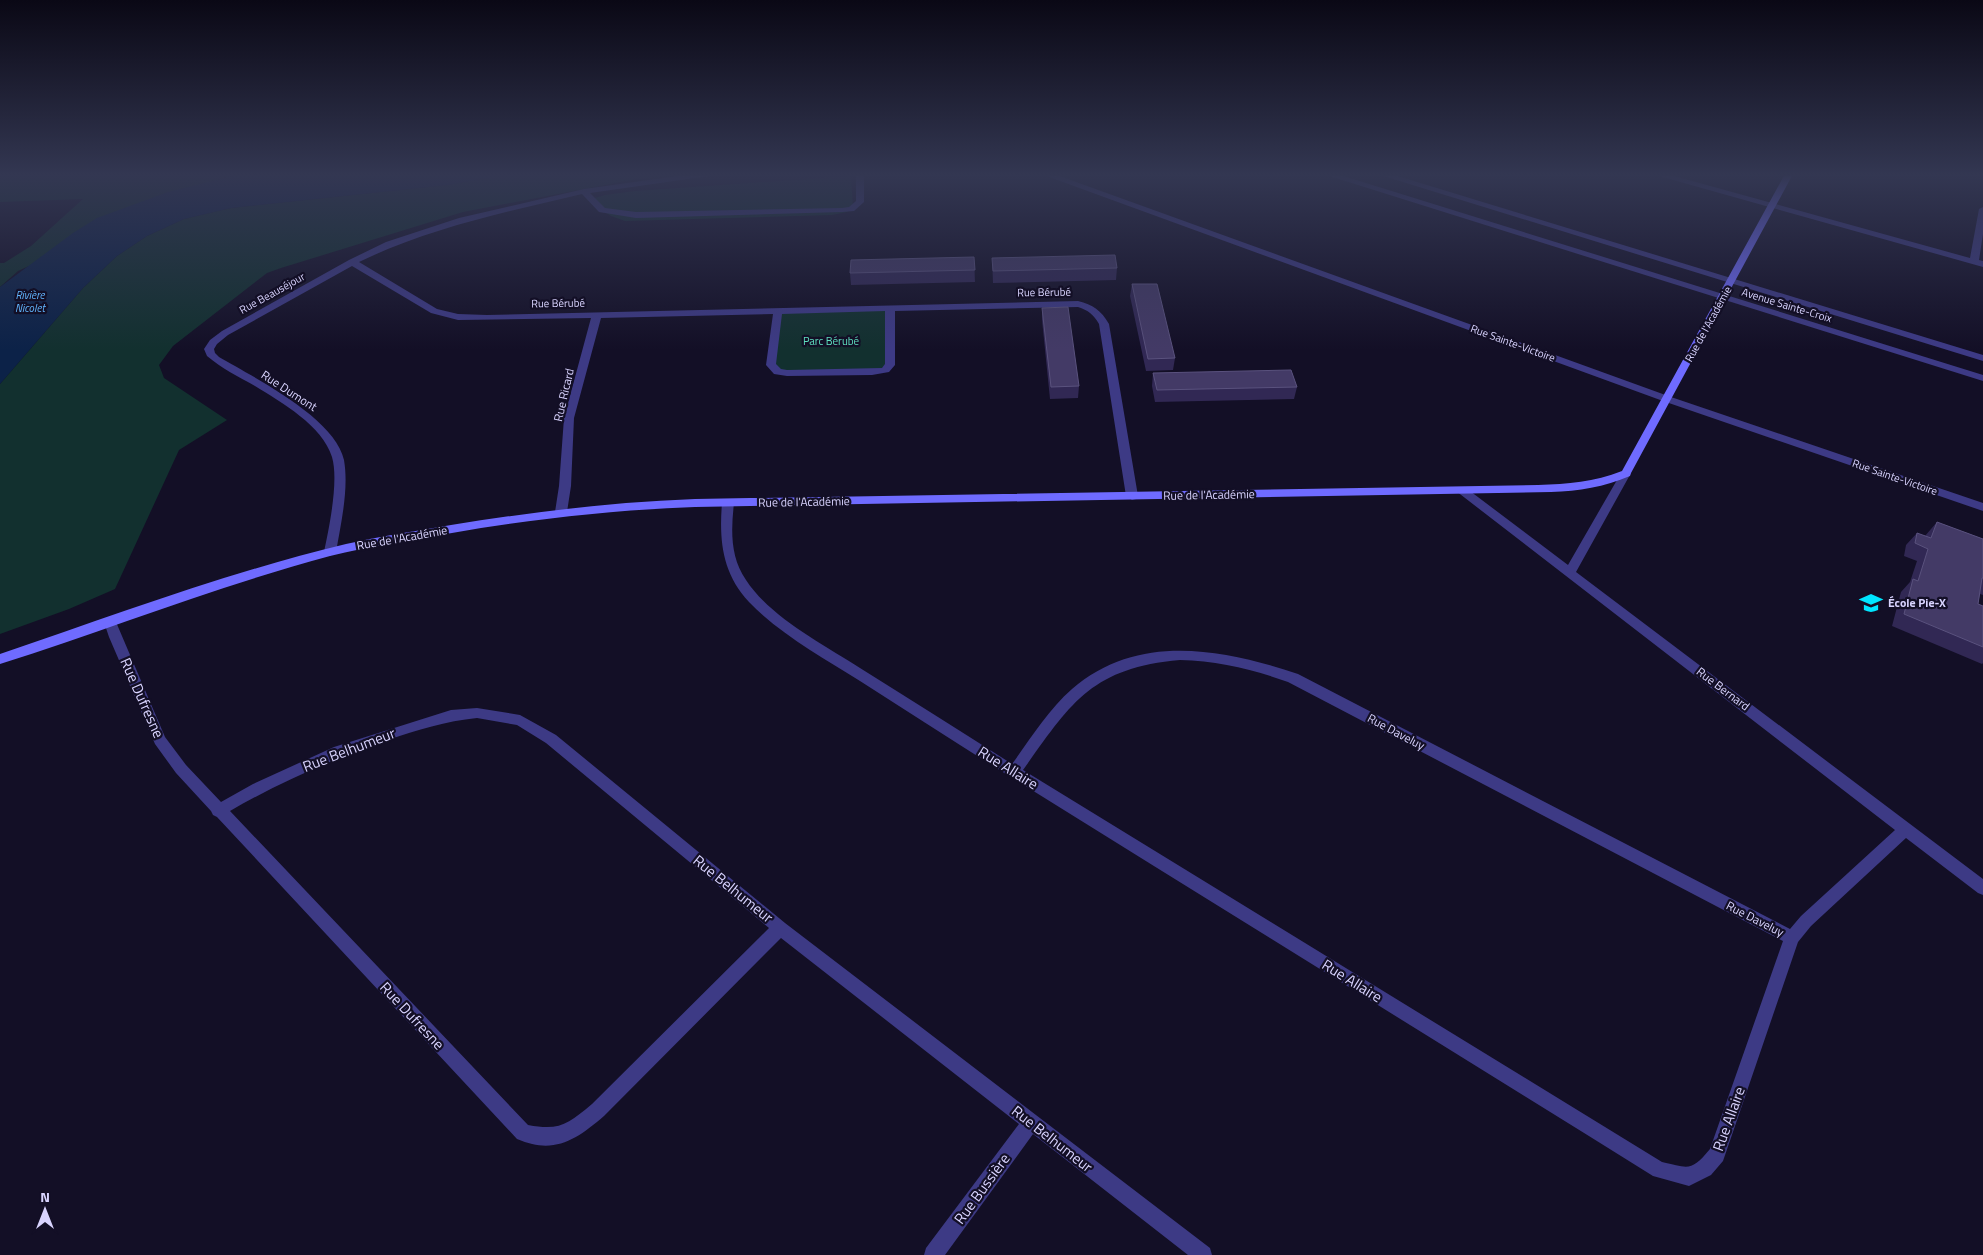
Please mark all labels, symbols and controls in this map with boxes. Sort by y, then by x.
street label: Rue Beauséjour [236,268,308,318]
street label: Rue de l'Académie [1681,283,1736,365]
street label: Rue Bérubé [1017,284,1072,300]
street label: Avenue Sainte-Croix [1740,284,1834,326]
water label: Rivière Nicolet [15,287,46,316]
street label: Rue Bérubé [531,295,586,311]
street label: Rue Sainte-Victoire [1468,320,1558,366]
park label: Parc Bérubé [803,333,860,349]
street label: Rue Dumont [257,365,322,416]
street label: Rue Ricard [548,366,579,423]
street label: Rue Sainte-Victoire [1850,455,1940,499]
street label: Rue de l'Académie [1163,484,1255,505]
street label: Rue de l'Académie [758,491,850,512]
street label: Rue de l'Académie [355,520,449,555]
school or university icon: École Pie-X [1858,590,1884,616]
place label: École Pie-X [1888,593,1946,612]
street label: Rue Dufresne [114,654,170,742]
street label: Rue Bernard [1692,662,1754,715]
street label: Rue Daveluy [1364,708,1429,755]
street label: Rue Belhumeur [299,721,399,778]
street label: Rue Allaire [974,740,1043,795]
street label: Rue Belhumeur [688,849,778,928]
street label: Rue Daveluy [1723,896,1788,941]
street label: Rue Allaire [1318,953,1387,1008]
street label: Rue Dufresne [375,976,450,1055]
street label: Rue Allaire [1706,1083,1751,1154]
street label: Rue Belhumeur [1007,1099,1098,1178]
street label: Rue Bussière [948,1149,1015,1229]
north arrow [20,1185,70,1235]
text: N [40,1186,50,1207]

